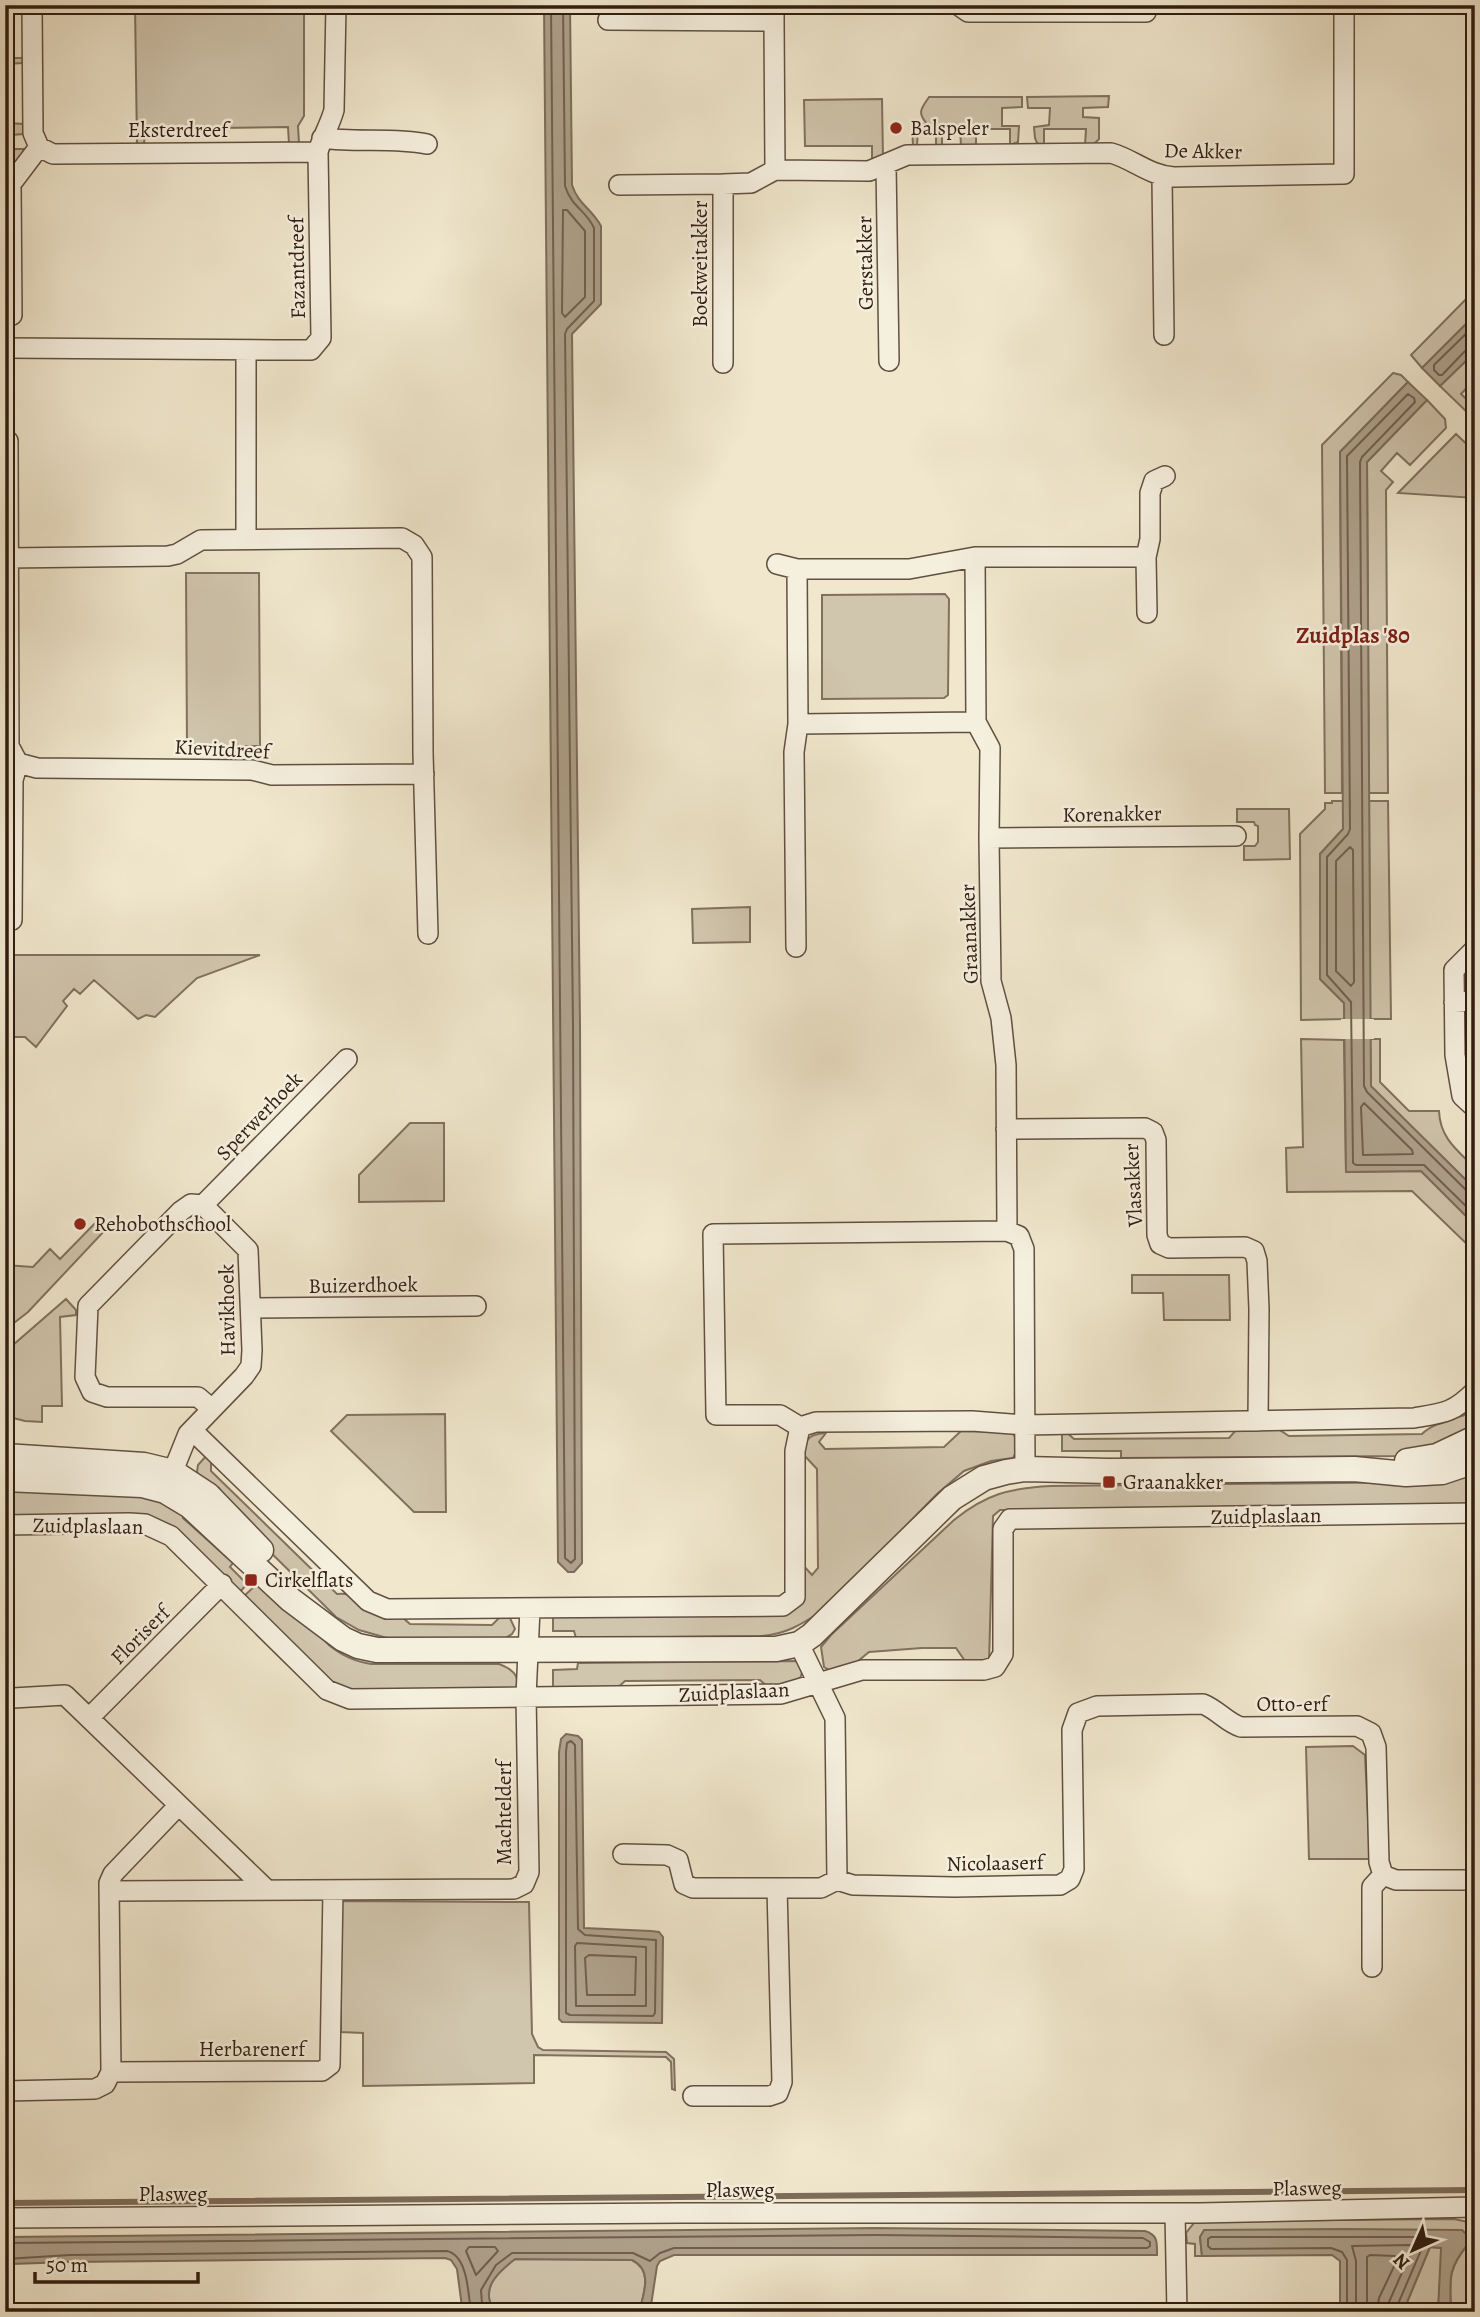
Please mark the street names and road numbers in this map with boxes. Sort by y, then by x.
street label: Eksterdreef [128,116,231,144]
street label: De Akker [1164,136,1242,166]
street label: Boekweitakker [686,200,714,328]
street label: Fazantdreef [282,214,312,319]
street label: Gerstakker [850,216,880,310]
street label: Kievitdreef [174,733,274,766]
street label: Korenakker [1062,799,1162,829]
street label: Graanakker [953,883,985,985]
street label: Sperwerhoek [210,1065,309,1167]
street label: Vlasakker [1117,1142,1149,1229]
street label: Havikhoek [212,1263,242,1356]
street label: Buizerdhoek [308,1270,419,1300]
street label: Zuidplaslaan [1210,1501,1322,1531]
street label: Zuidplaslaan [32,1511,144,1541]
street label: Floriserf [104,1597,178,1671]
street label: Zuidplaslaan [678,1675,790,1709]
street label: Otto-erf [1256,1690,1331,1718]
street label: Machtelderf [490,1758,518,1865]
street label: Nicolaaserf [946,1848,1047,1878]
street label: Herbarenerf [199,2035,308,2063]
street label: Plasweg [1272,2173,1342,2203]
street label: Plasweg [705,2176,775,2204]
street label: Plasweg [138,2180,208,2208]

